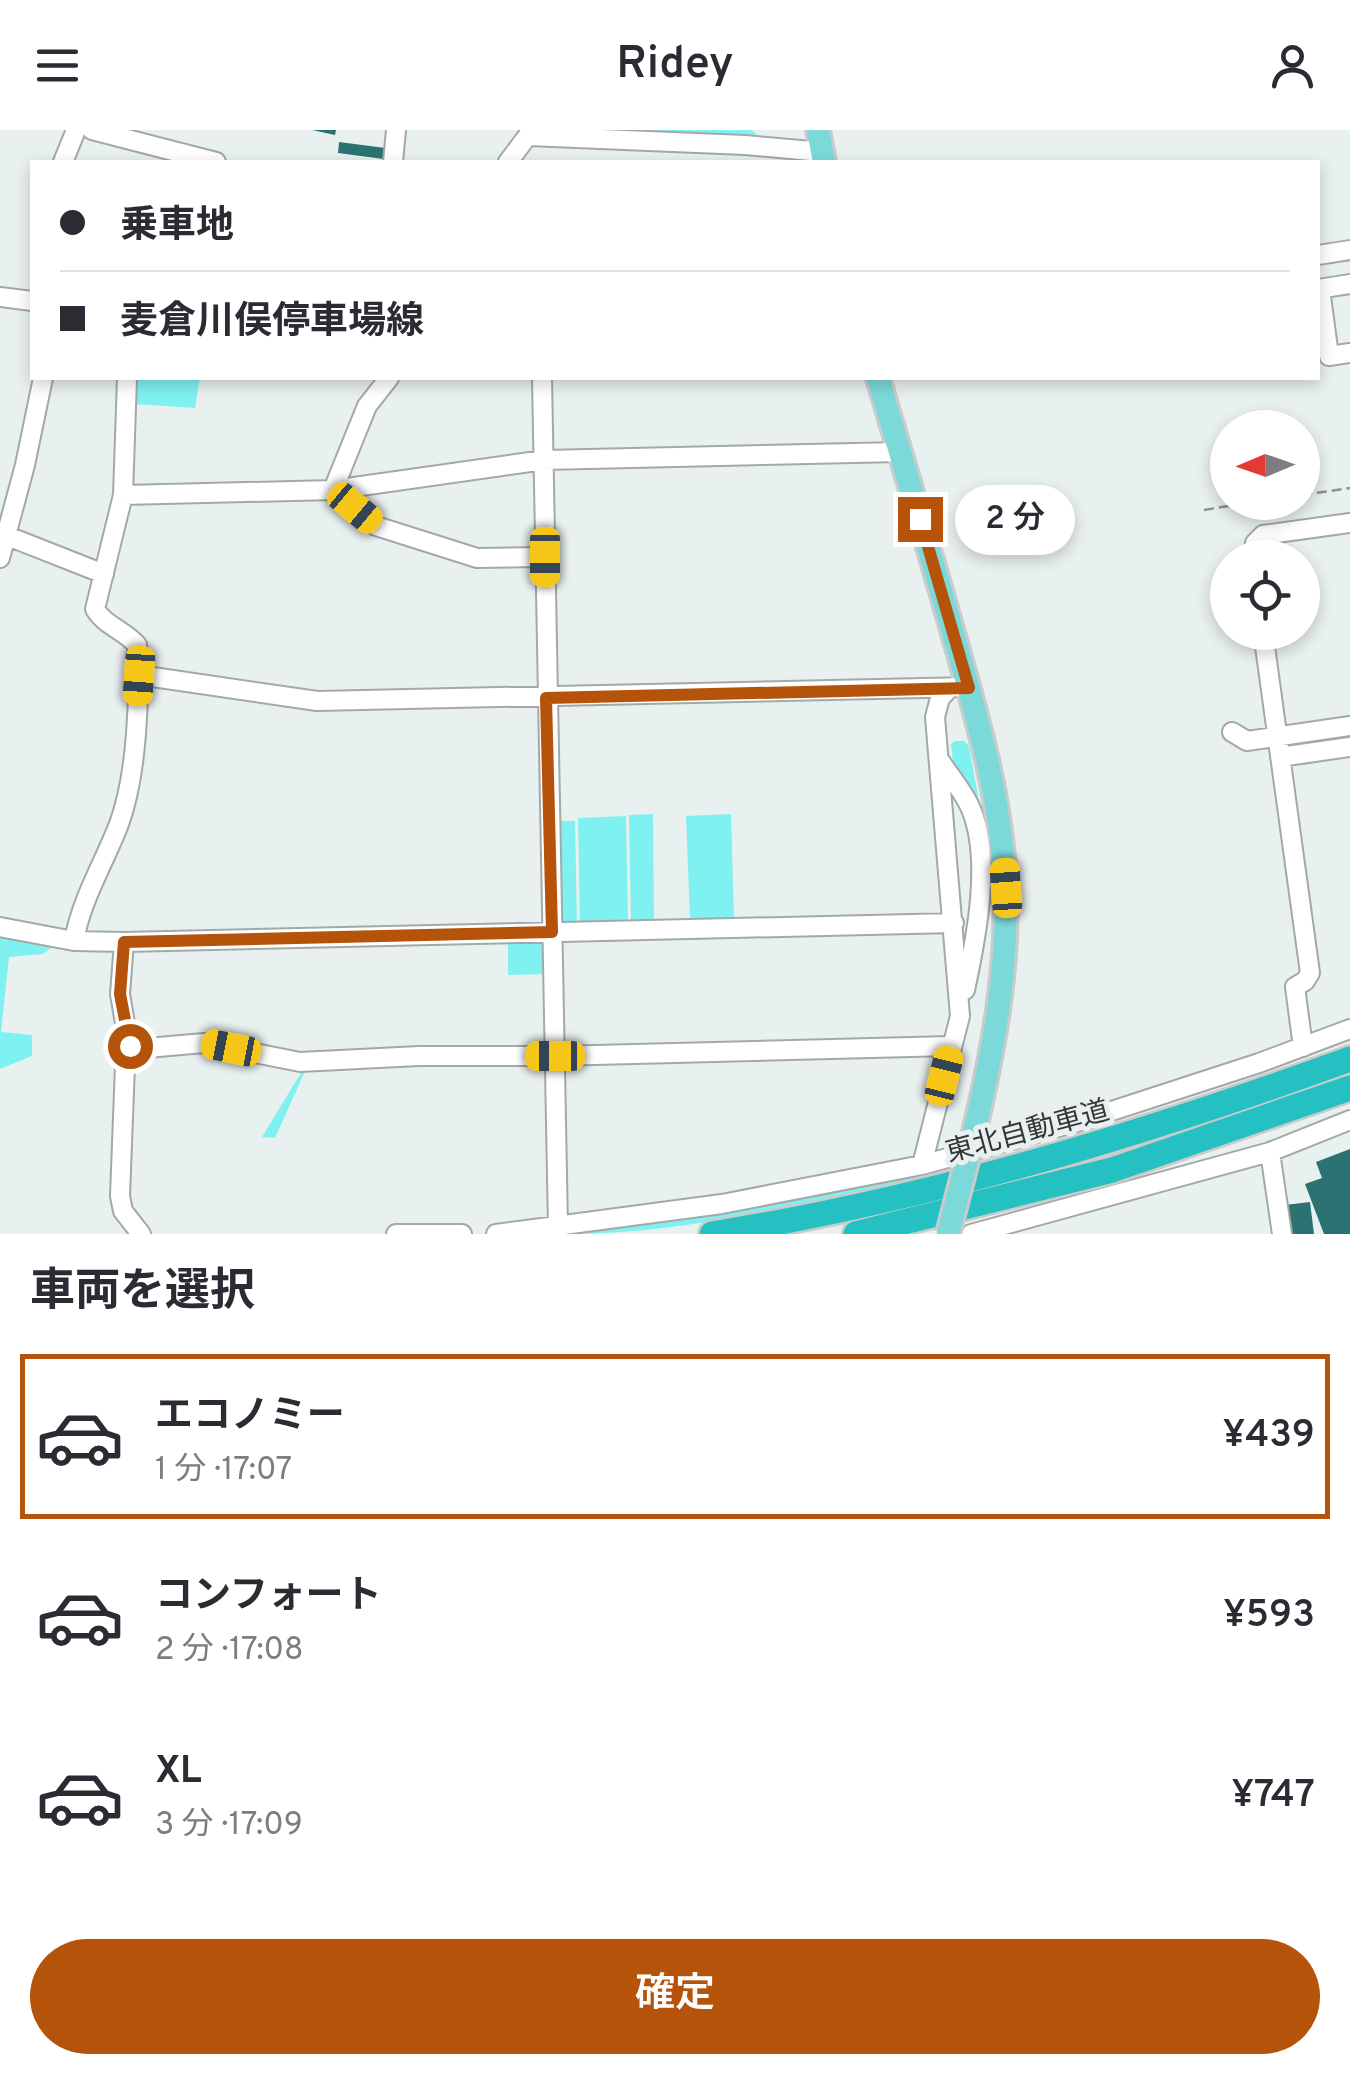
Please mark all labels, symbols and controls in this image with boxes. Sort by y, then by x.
text: Ridey [616,37,734,94]
icon: menu [30,38,85,93]
icon: person [1265,38,1320,93]
text: 乗車地 [120,203,234,252]
text: 麦倉川俣停車場線 [120,299,424,348]
north arrow [1210,410,1320,520]
map controls [1210,410,1320,650]
car [322,477,388,539]
callout: 2 分 [955,484,1075,554]
route end [898,497,943,542]
text: 2 分 [985,500,1045,540]
car [530,527,560,587]
button: locate [1210,540,1320,650]
car [122,645,156,707]
car [989,857,1023,919]
route start [108,1024,153,1069]
car [199,1028,263,1068]
car [525,1041,585,1071]
car [922,1043,966,1109]
street label: 東北自動車道 [942,1094,1114,1172]
text: 車両を選択 [30,1265,255,1322]
icon: car [35,1392,125,1482]
text: エコノミー [155,1393,345,1442]
text: ¥439 [1223,1412,1315,1461]
text: 1 分 · 17:07 [155,1451,292,1491]
icon: car [35,1572,125,1662]
text: コンフォート [155,1573,382,1622]
text: ¥593 [1223,1592,1315,1641]
text: 2 分 · 17:08 [155,1631,304,1671]
text: XL [155,1748,202,1797]
icon: car [35,1752,125,1842]
text: ¥747 [1231,1772,1315,1821]
text: 3 分 · 17:09 [155,1806,303,1846]
button: 確定 [30,1939,1320,2054]

